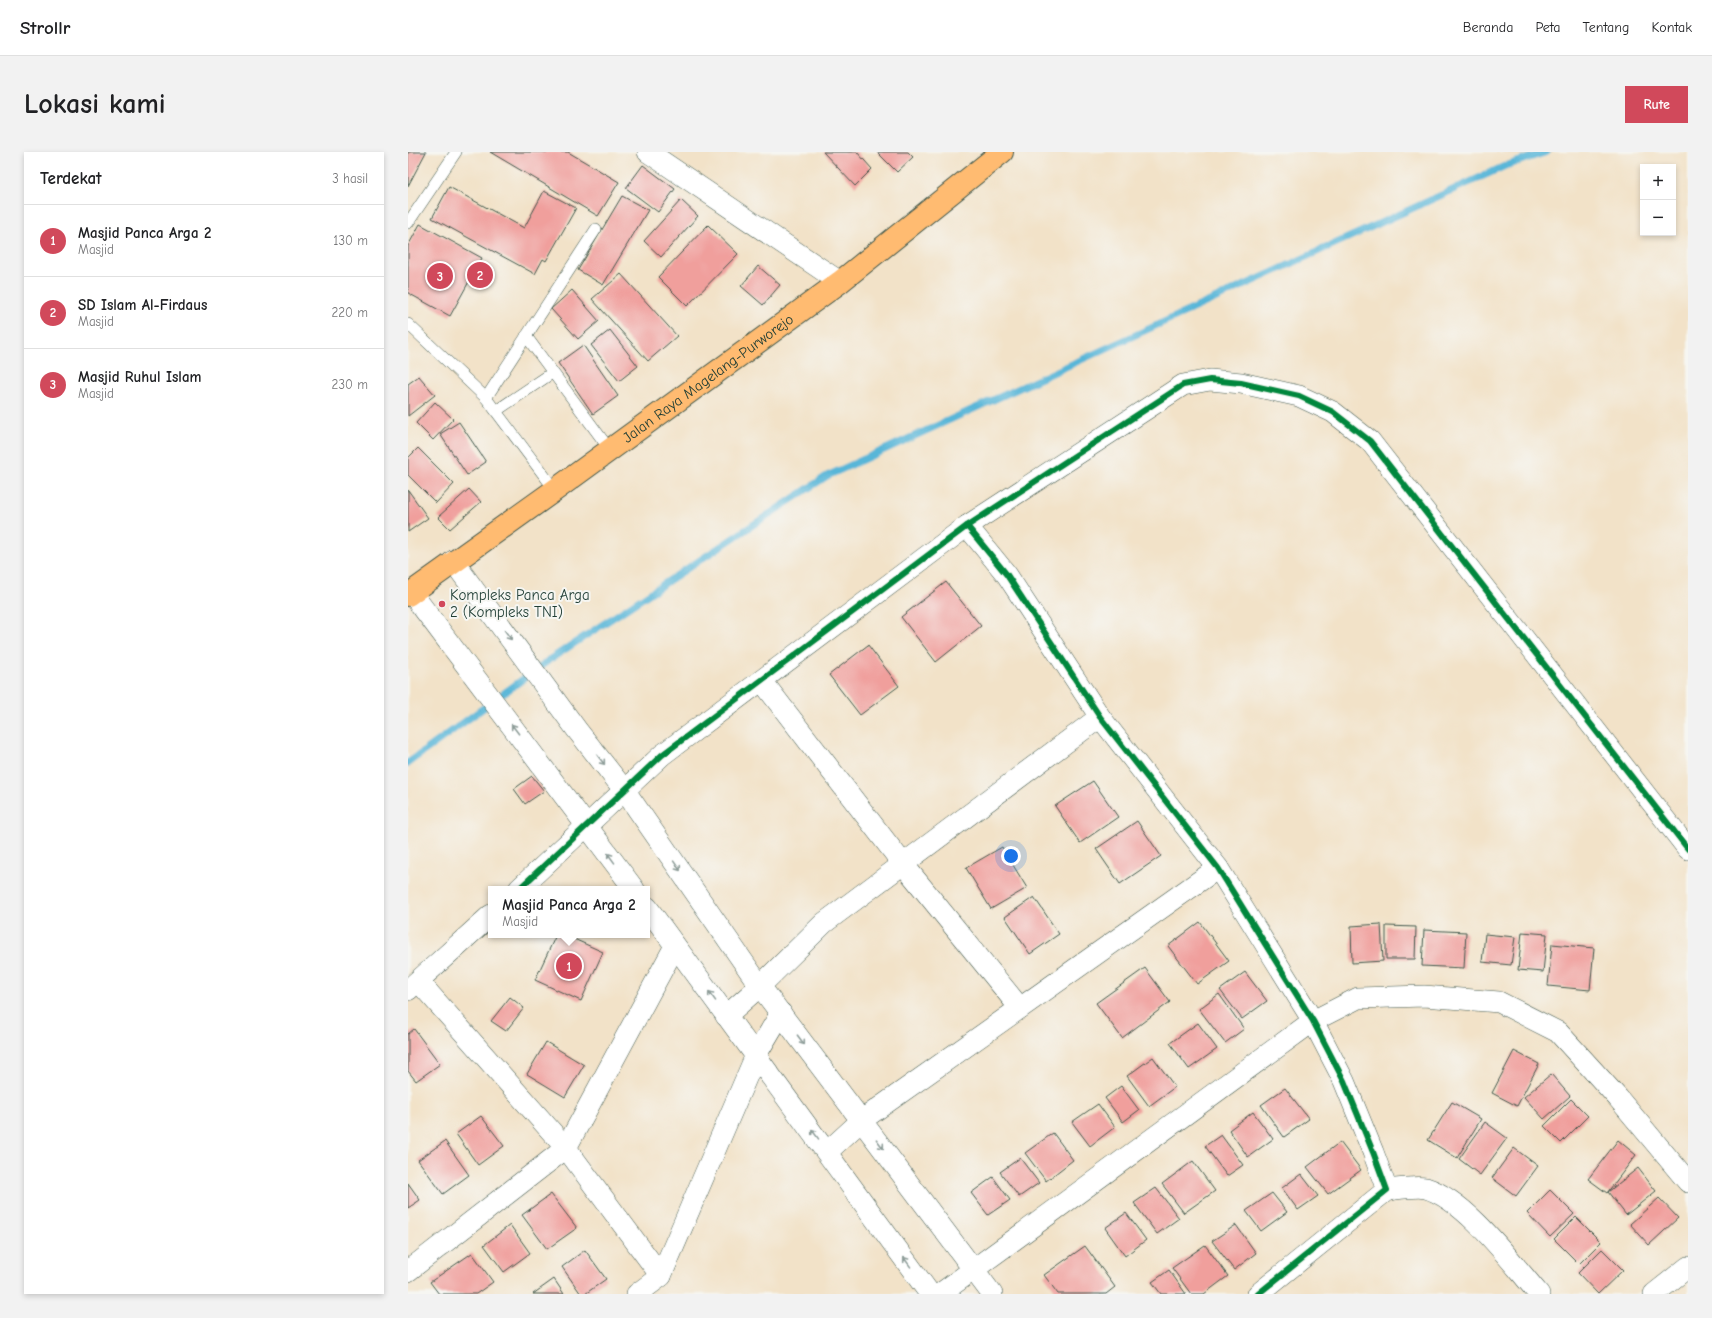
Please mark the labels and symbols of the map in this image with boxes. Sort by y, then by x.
pin: 2 [467,260,493,290]
pin: 3 [427,261,453,291]
street label: Jalan Raya Magelang-Purworejo [619,310,797,447]
place label: Kompleks Panca Arga 2 (Kompleks TNI) [450,586,590,621]
marker: Kompleks Panca Arga 2 (Kompleks TNI) [437,599,447,609]
one-way arrow [504,630,513,641]
one-way arrow [511,724,519,735]
one-way arrow [597,755,605,766]
your location [1001,846,1021,866]
one-way arrow [607,852,615,863]
one-way arrow [673,860,681,871]
pin: 1 [556,951,582,981]
one-way arrow [708,991,716,1002]
one-way arrow [797,1034,806,1045]
one-way arrow [810,1129,819,1140]
one-way arrow [875,1138,884,1149]
one-way arrow [903,1257,911,1268]

